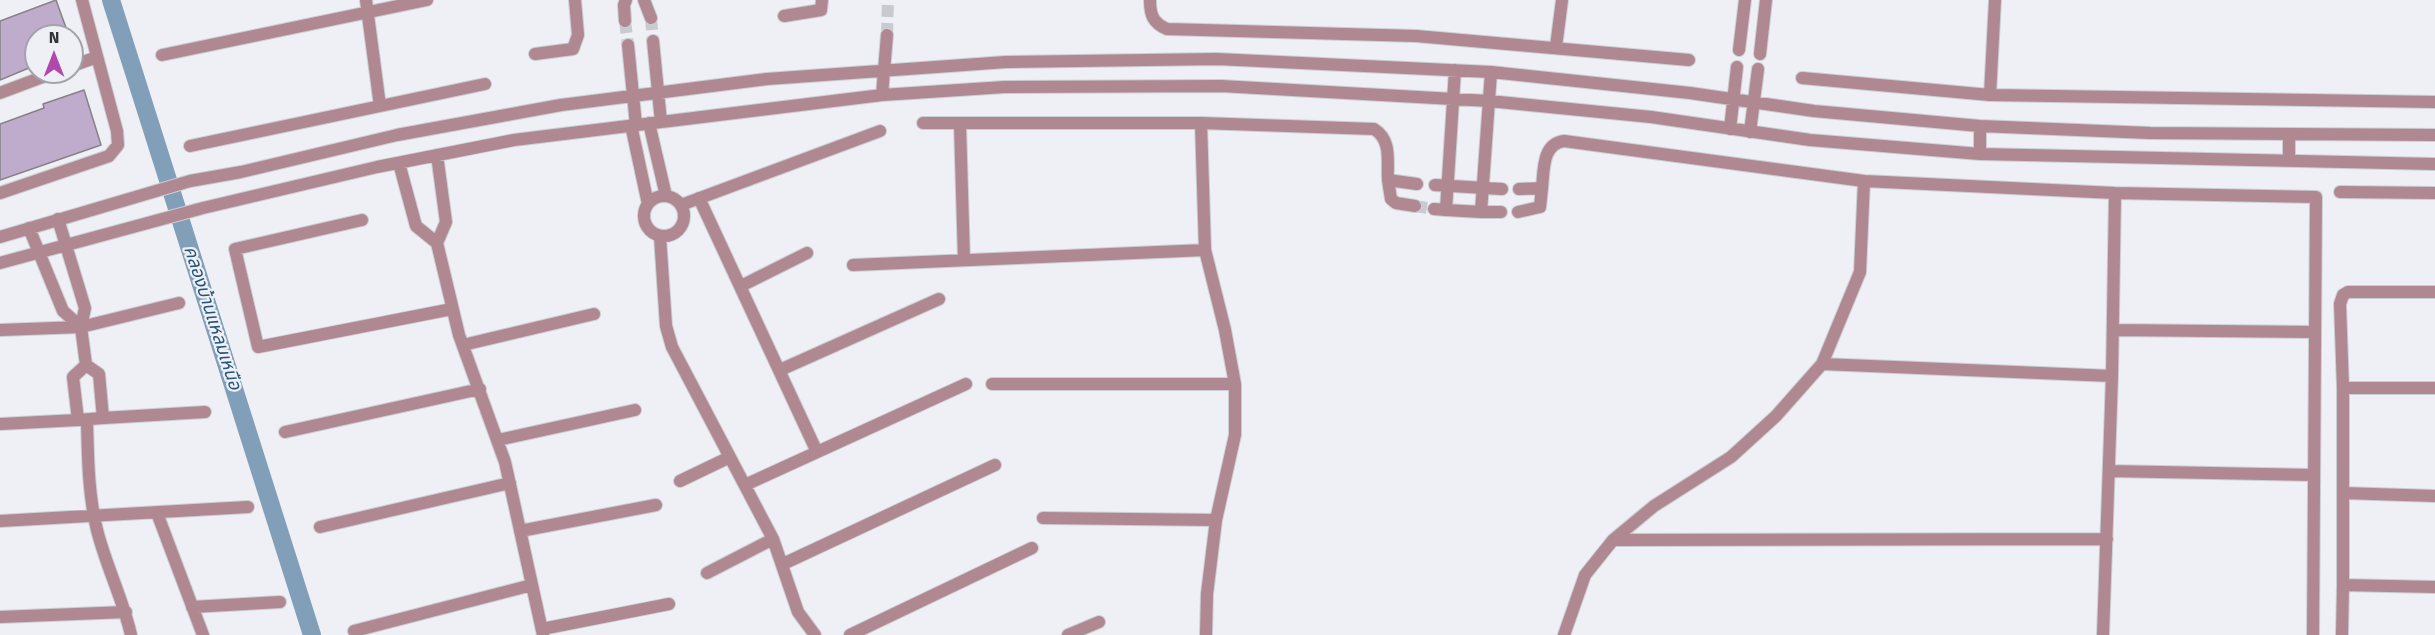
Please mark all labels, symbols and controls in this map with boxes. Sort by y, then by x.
north arrow [24,24,84,84]
text: N [49,28,59,47]
water label: คลองบ้านแหลมเหนือ [179,243,245,393]

